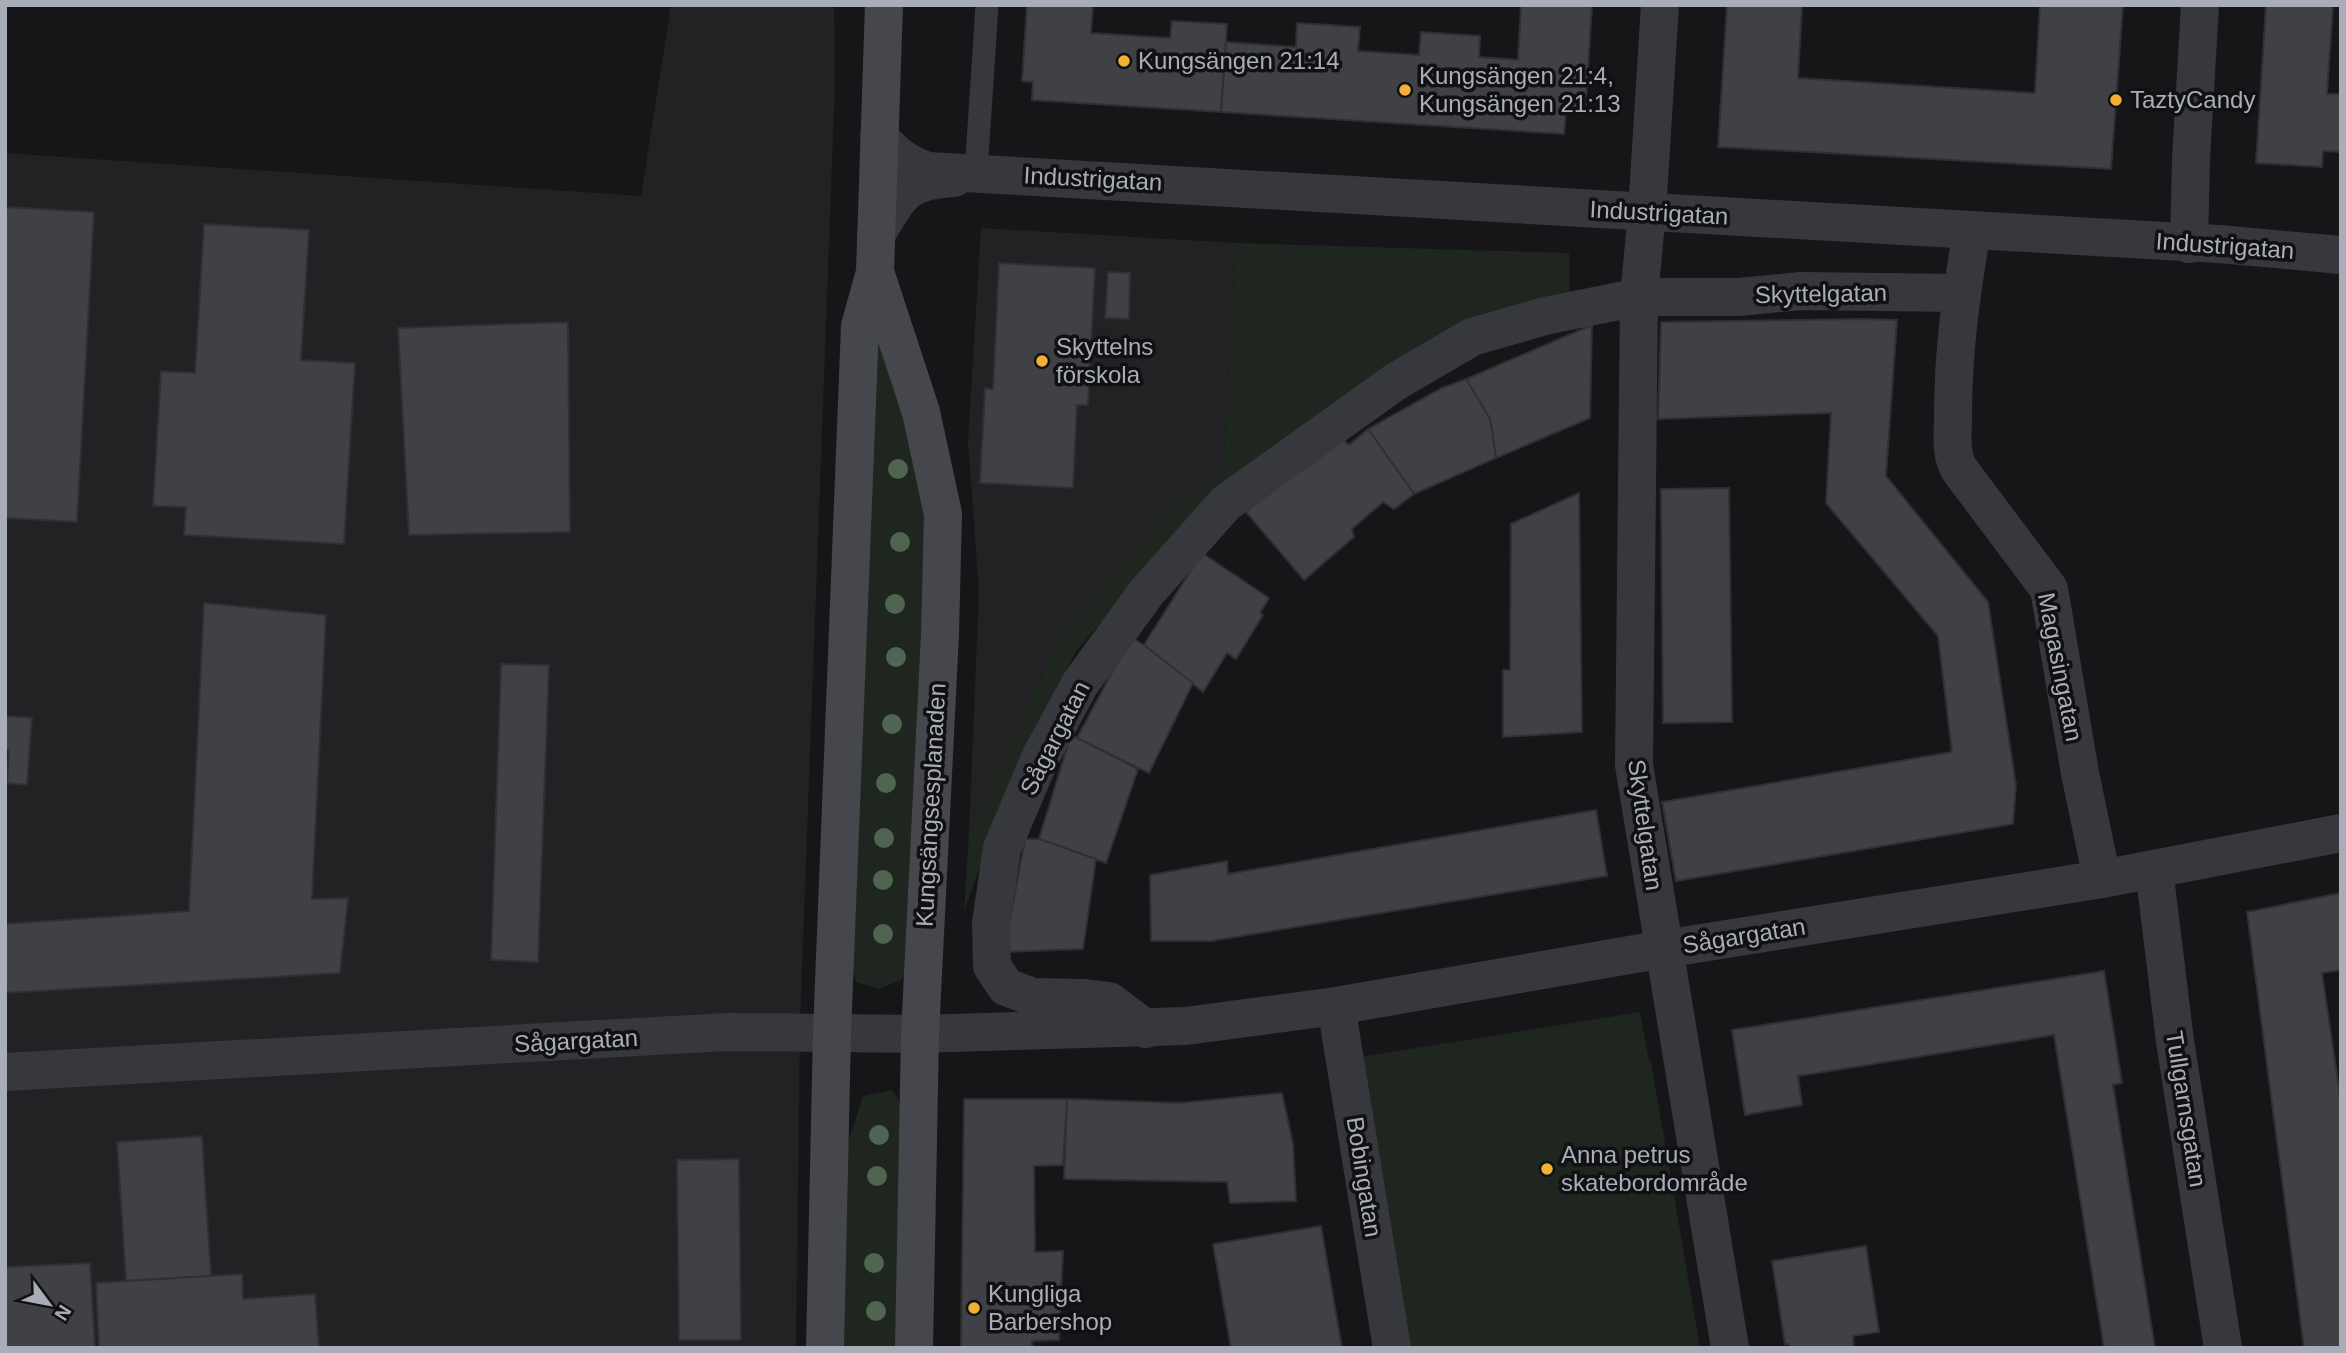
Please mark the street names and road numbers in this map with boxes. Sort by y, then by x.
street label: Industrigatan [1023,161,1163,196]
street label: Industrigatan [1589,195,1729,230]
street label: Industrigatan [2155,227,2295,264]
street label: Skyttelgatan [1755,279,1887,308]
street label: Magasingatan [2033,590,2088,743]
street label: Sågargatan [1014,676,1095,799]
street label: Kungsängsesplanaden [911,682,950,928]
street label: Skyttelgatan [1623,758,1668,892]
street label: Sågargatan [1681,912,1807,959]
street label: Sågargatan [513,1024,639,1057]
street label: Tullgarnsgatan [2161,1029,2212,1189]
street label: Bobingatan [1342,1115,1387,1239]

